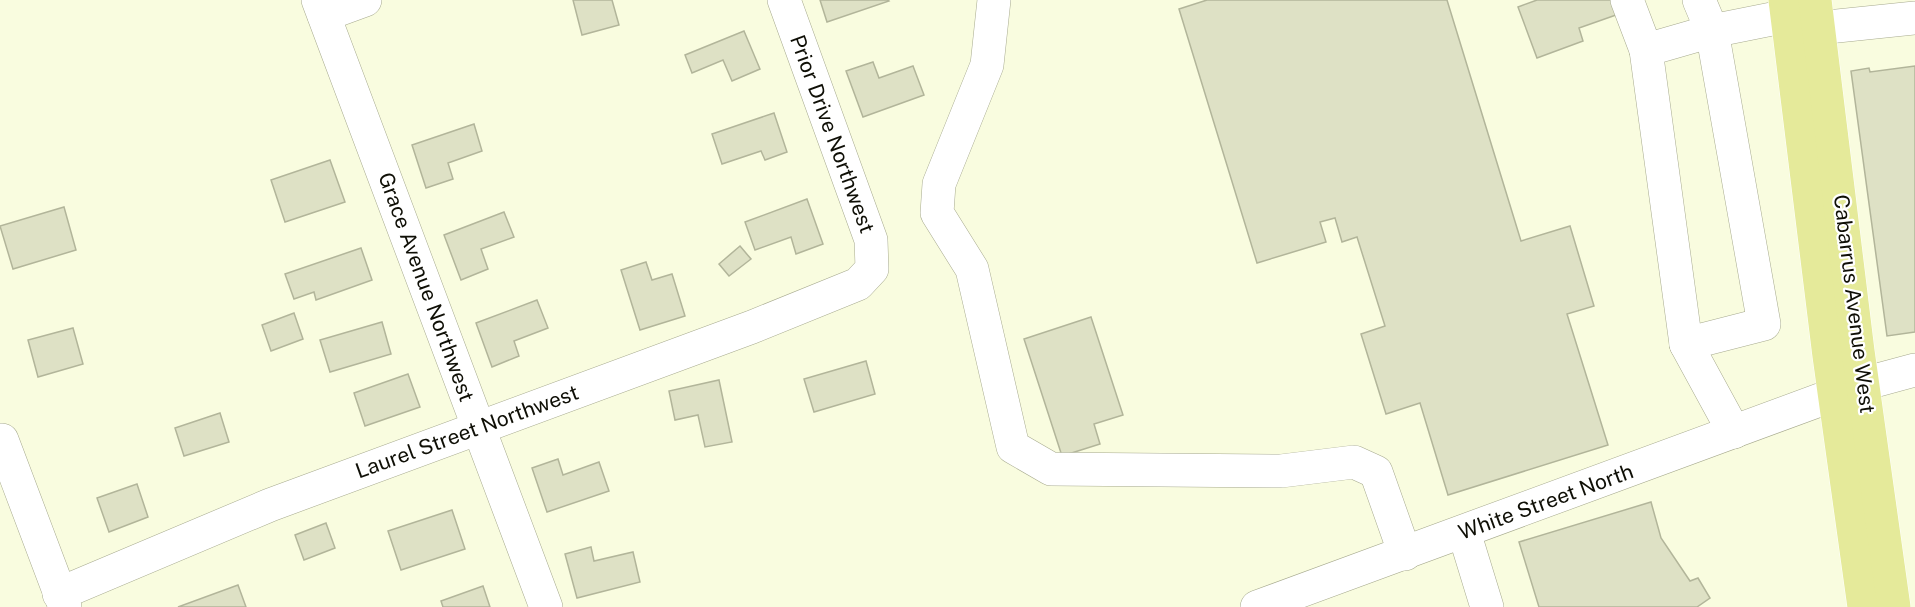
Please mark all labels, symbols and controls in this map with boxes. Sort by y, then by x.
street label: Prior Drive Northwest [785,31,880,236]
street label: Grace Avenue Northwest [373,169,480,405]
street label: Cabarrus Avenue West [1829,193,1880,415]
street label: Laurel Street Northwest [352,380,582,484]
street label: White Street North [1455,458,1637,545]

